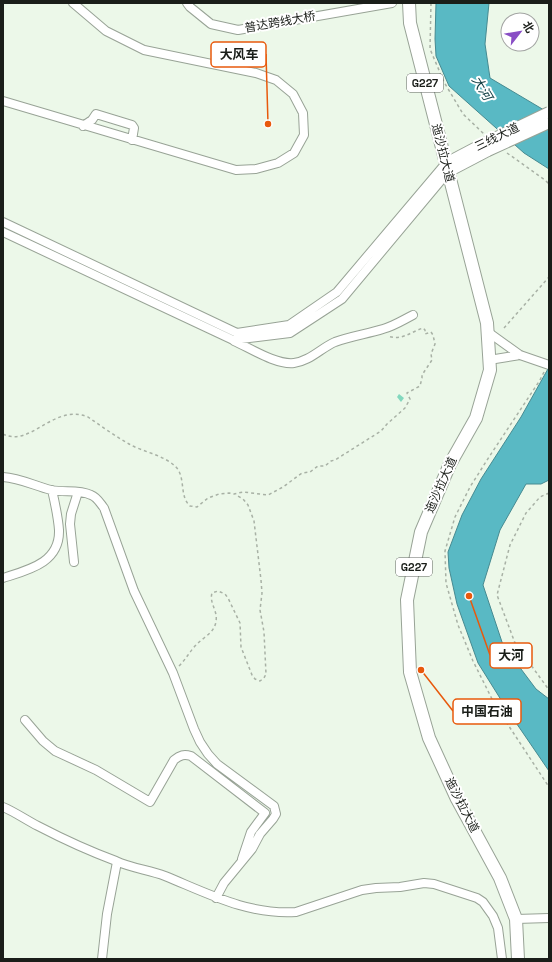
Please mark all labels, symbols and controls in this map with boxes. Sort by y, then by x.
street label: 普达跨线大桥 [243,8,317,36]
north arrow [500,12,540,52]
text: 北 [520,19,537,35]
callout: 大风车 [211,42,266,67]
text: 大风车 [219,46,259,63]
water label: 大河 [468,72,498,106]
road number: G227 [407,74,443,92]
street label: 三线大道 [472,119,522,155]
street label: 迤沙拉大道 [428,122,458,184]
street label: 迤沙拉大道 [421,454,461,516]
road number: G227 [396,558,432,576]
callout: 大河 [490,643,532,668]
text: 大河 [498,647,524,664]
callout: 中国石油 [453,699,521,724]
text: 中国石油 [461,703,513,720]
street label: 迤沙拉大道 [441,775,483,835]

